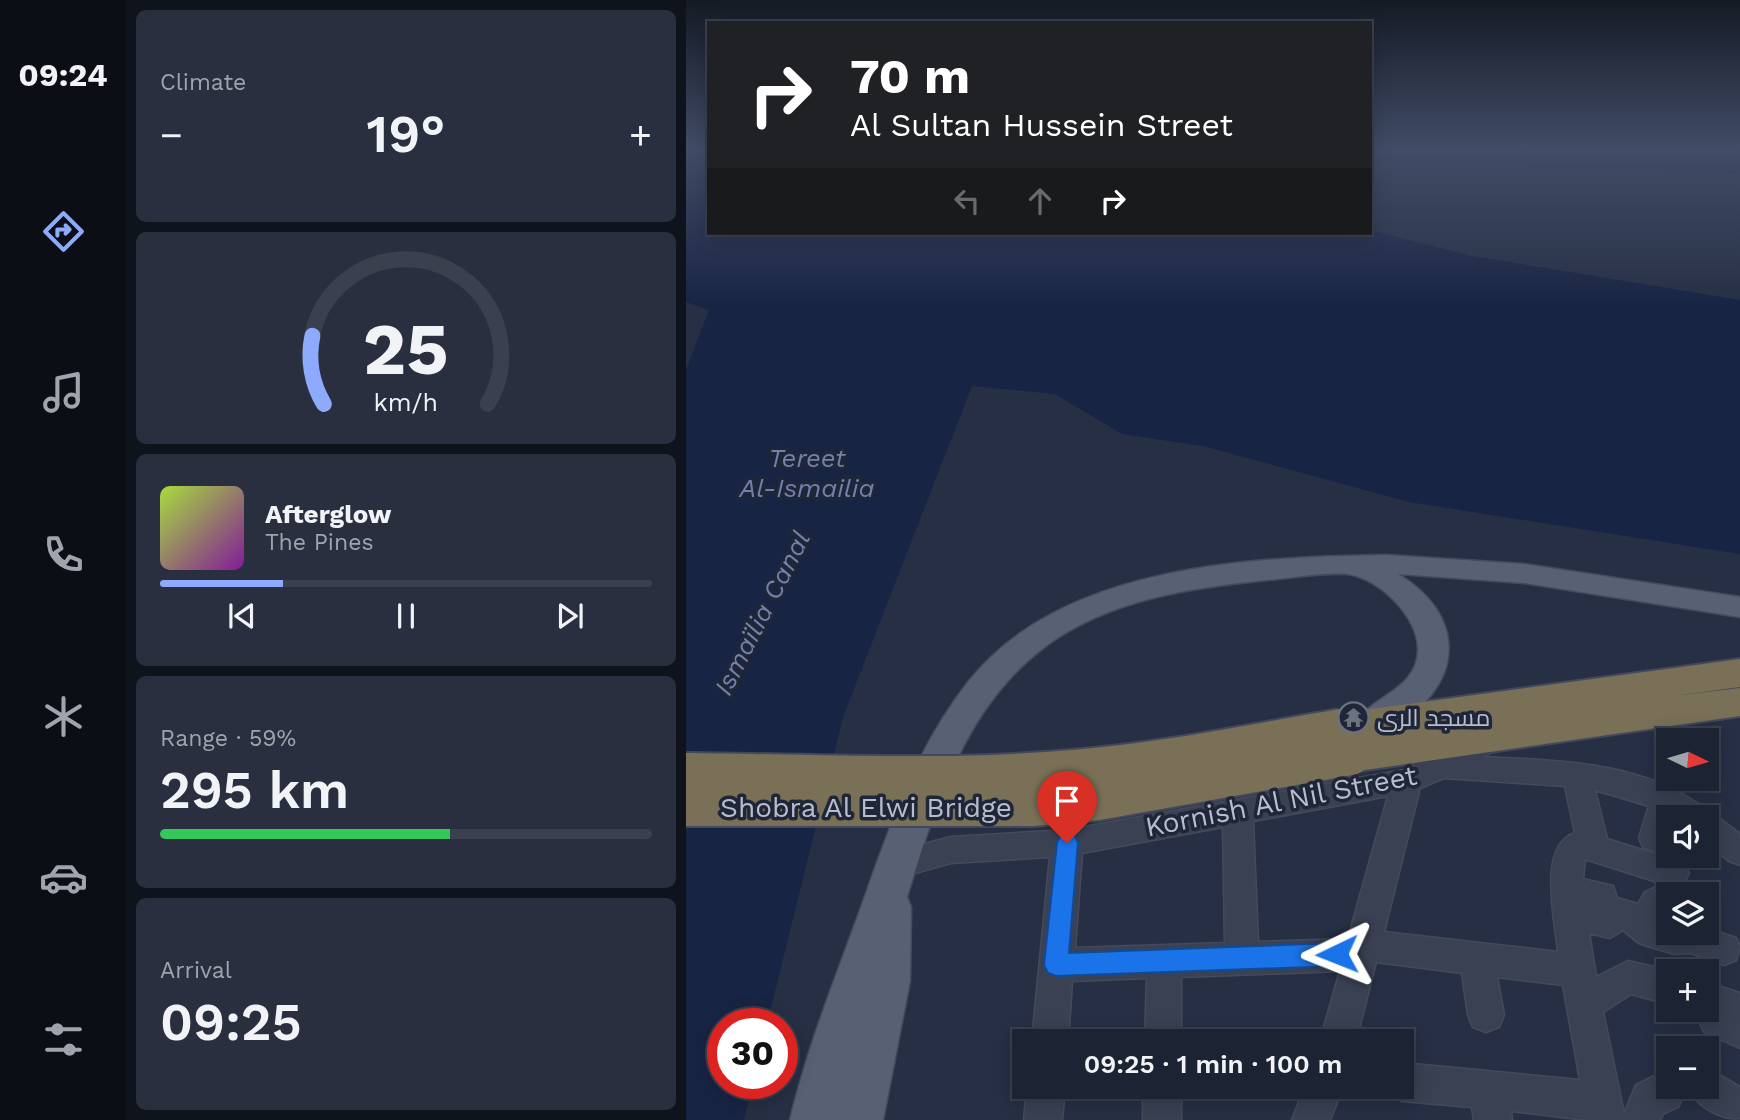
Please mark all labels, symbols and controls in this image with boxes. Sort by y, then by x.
text: 70 m [850,47,970,105]
icon: right [735,49,826,140]
text: 09:24 [18,56,108,94]
text: Climate [160,69,246,96]
text: 19° [367,104,445,165]
text: Al Sultan Hussein Street [850,106,1233,144]
text: − [160,113,183,157]
text: + [629,113,652,157]
icon: left [948,182,986,220]
icon: ahead [1021,182,1059,220]
icon: right [1094,182,1132,220]
icon: directions [39,207,88,256]
text: 25 [363,306,449,392]
icon: music [39,368,88,417]
text: km/h [374,388,438,417]
water label: Tereet Al-Ismailia [739,443,874,503]
text: Afterglow [265,499,391,529]
water label: Ismaïlia Canal [708,526,816,700]
text: The Pines [265,529,374,556]
icon: phone [39,530,88,579]
icon: previous [223,597,261,635]
icon: pause [387,597,425,635]
icon: next [551,597,589,635]
icon: climate [39,692,88,741]
temple icon: مسجد الرى [1337,701,1371,735]
place label: مسجد الرى [1377,704,1490,732]
text: Range · 59% [160,725,296,752]
north arrow [1656,728,1718,791]
map controls [1656,728,1719,1099]
street label: Kornish Al Nil Street [1143,758,1420,844]
text: 295 km [160,760,349,821]
pin [1037,771,1097,843]
icon: arrive [1048,782,1086,820]
street label: Shobra Al Elwi Bridge [720,791,1012,824]
button: sound [1656,805,1719,868]
icon: car [39,853,88,902]
button: layers [1656,882,1719,945]
position arrow [1300,917,1374,991]
text: Arrival [160,957,232,984]
button: + [1656,959,1719,1022]
text: 09:25 [160,992,302,1053]
speed limit sign: 30 [707,1008,798,1099]
icon: filters [39,1015,88,1064]
button: − [1656,1036,1719,1099]
text: 09:25 · 1 min · 100 m [1084,1049,1342,1079]

